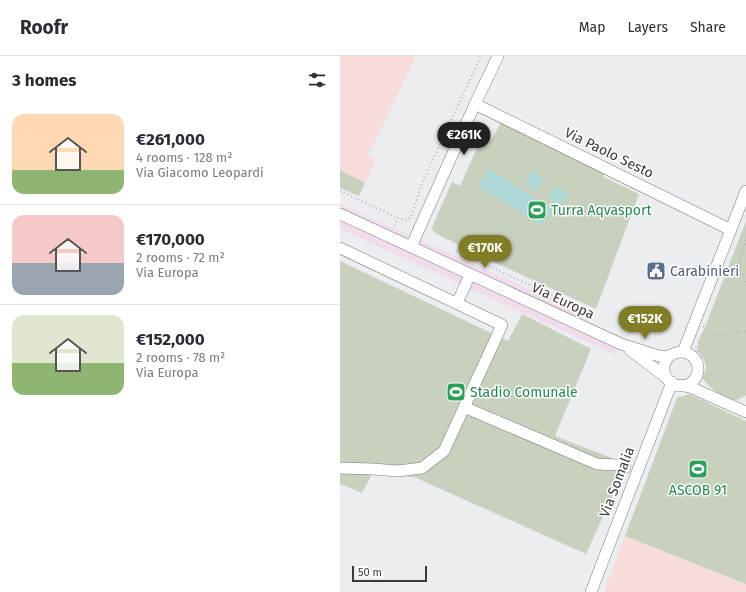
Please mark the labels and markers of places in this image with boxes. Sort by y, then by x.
pin: €261K [436,122,492,156]
sports icon: Turra Aqvasport [526,199,548,221]
place label: Turra Aqvasport [551,202,652,219]
pin: €170K [457,235,513,269]
public building icon: Carabinieri [645,260,667,282]
place label: Carabinieri [670,263,739,280]
pin: €152K [617,306,673,340]
sports icon: Stadio Comunale [445,381,467,403]
place label: Stadio Comunale [470,384,578,401]
sports icon: ASCOB 91 [687,458,709,480]
place label: ASCOB 91 [669,482,727,499]

